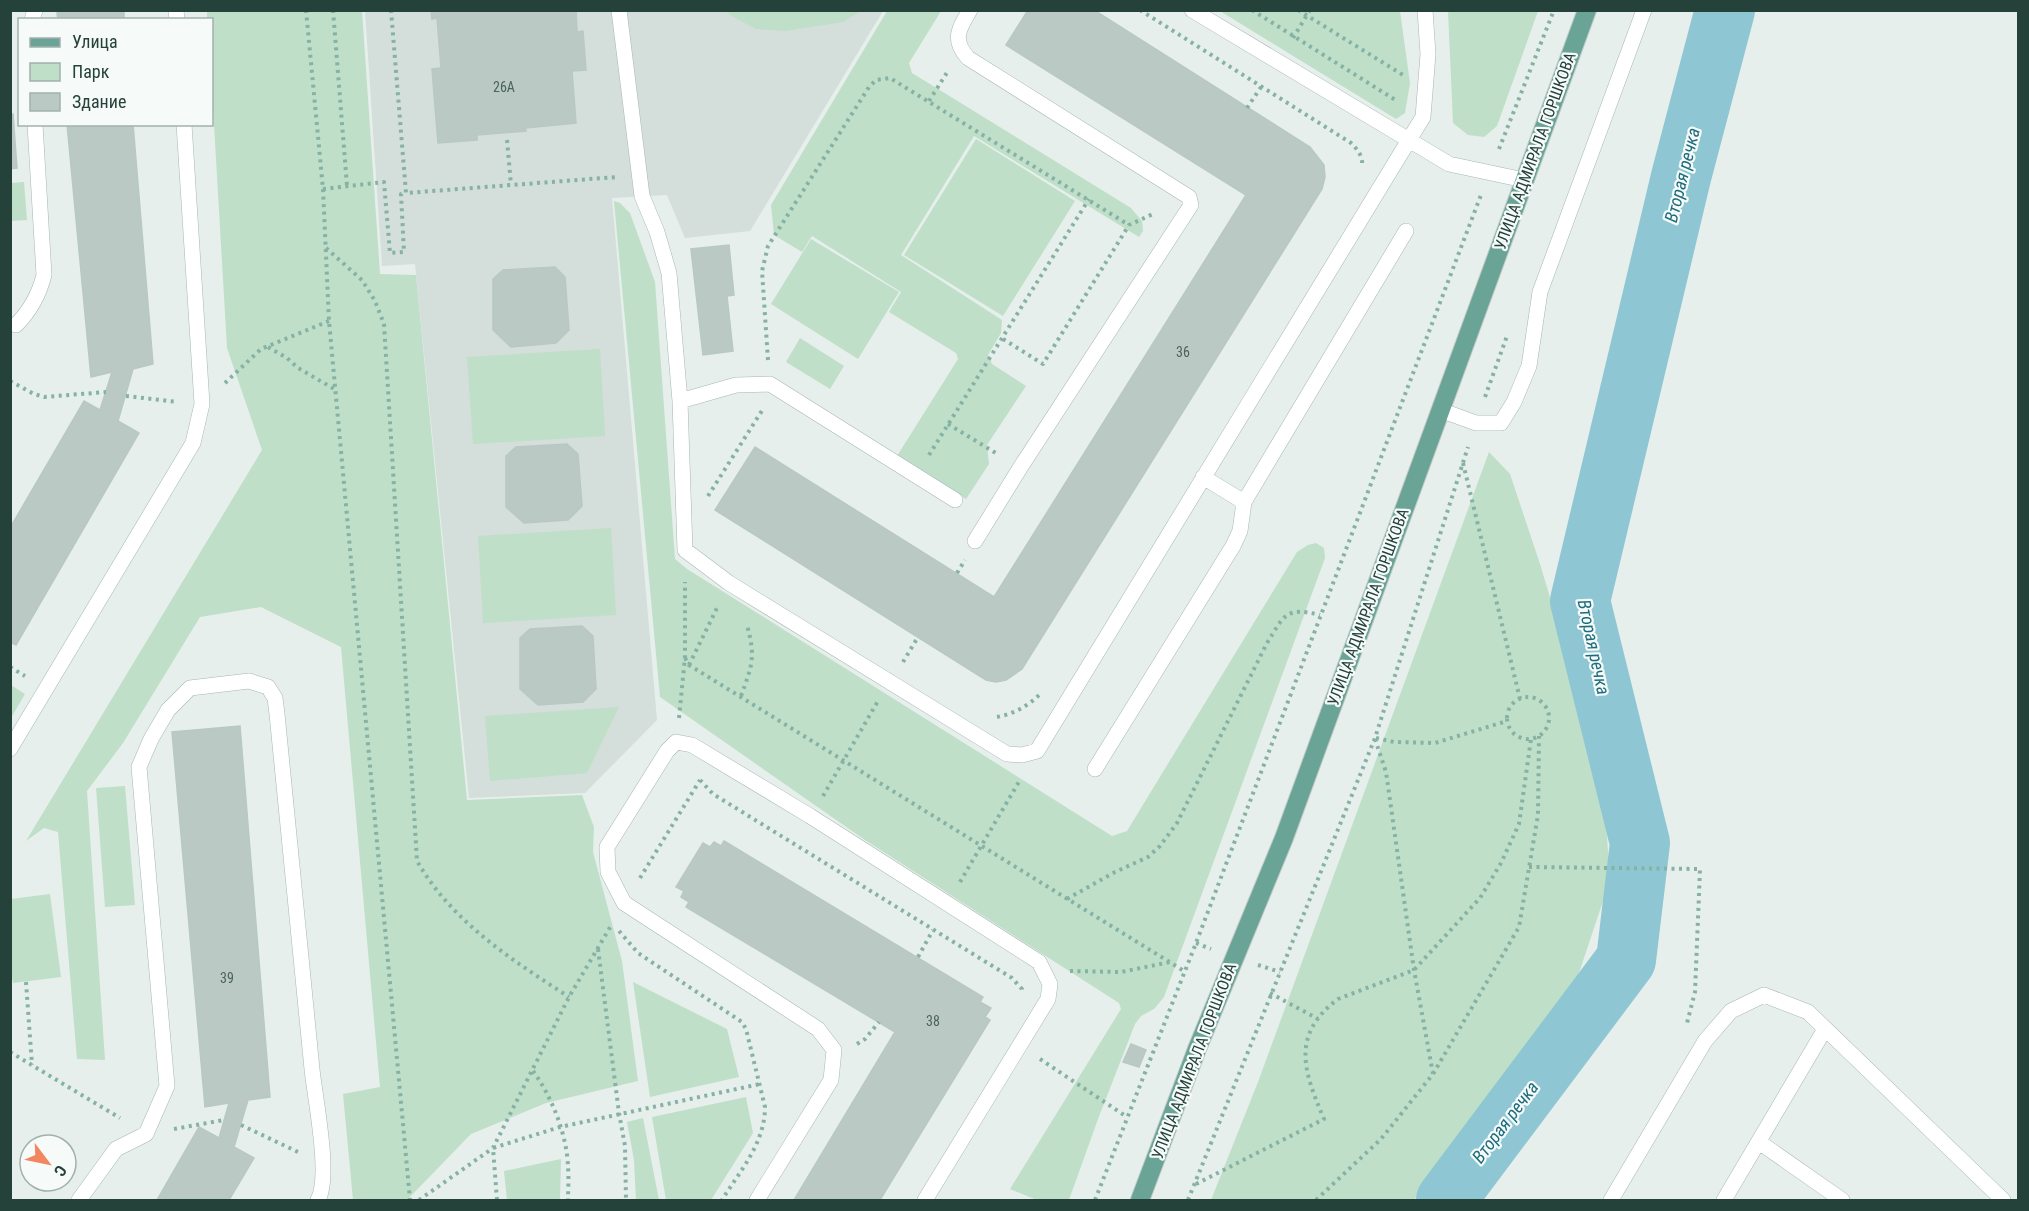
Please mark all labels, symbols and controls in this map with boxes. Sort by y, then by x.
legend [18,18,213,126]
text: Улица [72,31,118,52]
street label: УЛИЦА АДМИРАЛА ГОРШКОВА [1490,50,1580,252]
text: Парк [72,61,110,82]
house number: 26А [493,79,515,95]
text: Здание [72,91,126,112]
water label: Вторая речка [1660,126,1704,224]
house number: 36 [1176,344,1190,360]
street label: УЛИЦА АДМИРАЛА ГОРШКОВА [1323,506,1413,708]
water label: Вторая речка [1574,597,1614,697]
street label: УЛИЦА АДМИРАЛА ГОРШКОВА [1148,960,1240,1162]
house number: 39 [220,970,234,986]
house number: 38 [926,1013,940,1029]
water label: Вторая речка [1467,1077,1543,1167]
north arrow [18,1133,78,1193]
text: С [50,1162,71,1180]

